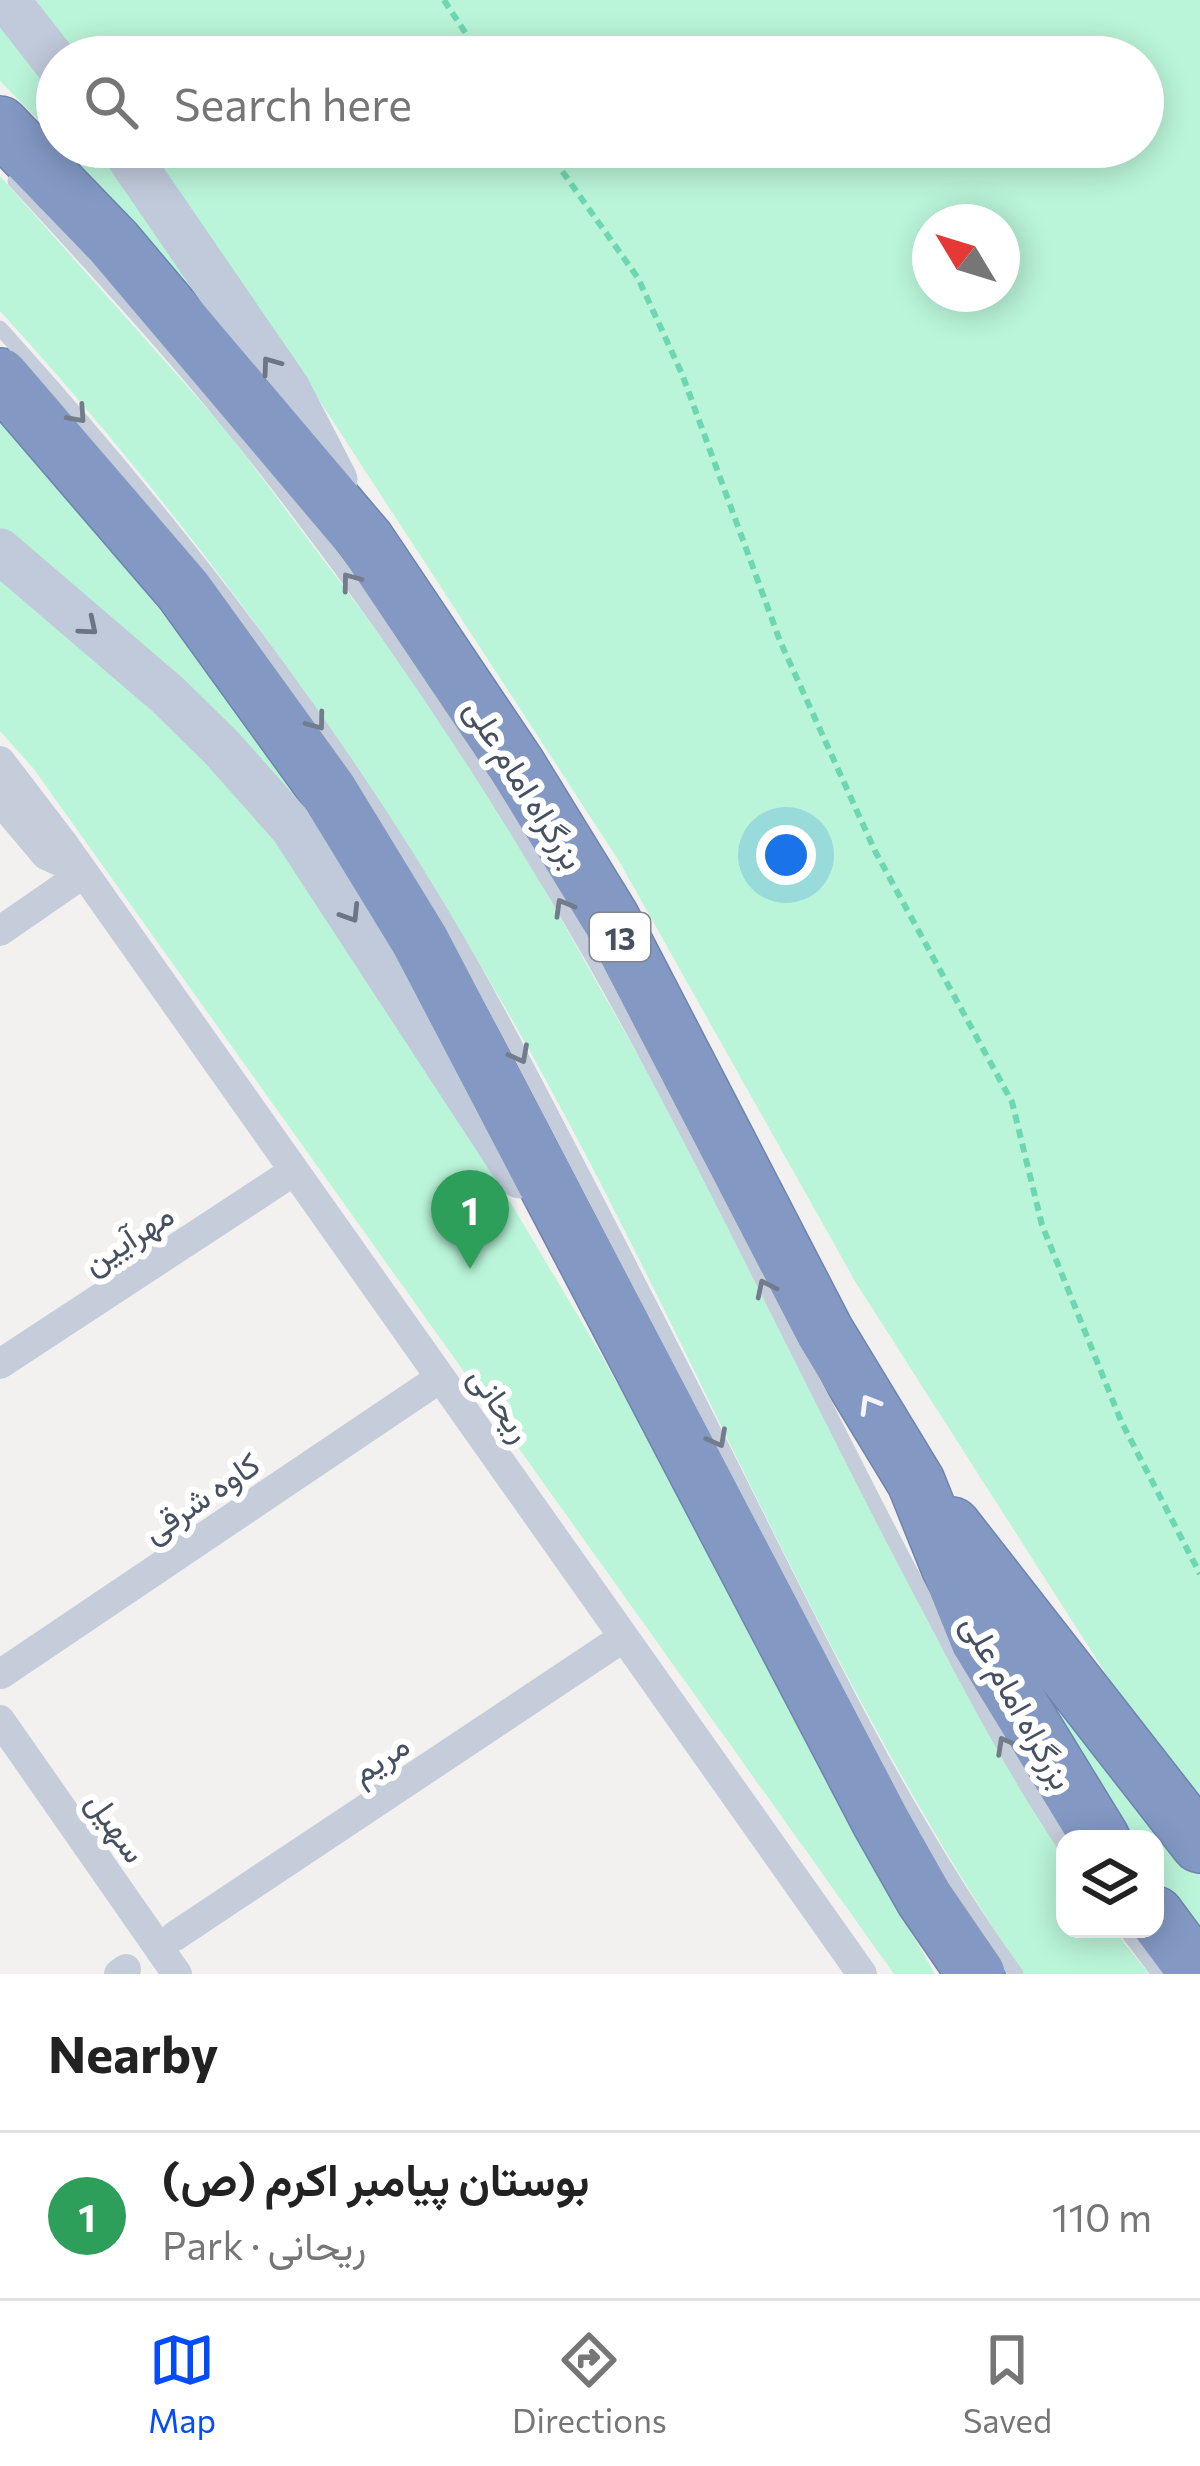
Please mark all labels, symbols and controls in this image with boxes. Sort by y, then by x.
search box [36,36,1164,168]
icon: search [78,69,144,135]
text: Search here [174,75,412,130]
north arrow [912,204,1020,312]
one-way arrow [263,357,285,378]
one-way arrow [64,401,85,422]
one-way arrow [342,572,364,594]
one-way arrow [75,613,97,635]
street label: بزرگراه امام علی [455,690,595,878]
one-way arrow [303,709,325,731]
your location [756,825,816,885]
one-way arrow [555,898,578,920]
one-way arrow [336,901,359,923]
road number: 13 [590,913,650,961]
one-way arrow [506,1043,529,1064]
pin: 1 [431,1170,509,1269]
street label: مهرآیین [74,1192,181,1283]
one-way arrow [756,1279,780,1300]
street label: ریحانی [460,1357,543,1450]
one-way arrow [861,1395,883,1417]
one-way arrow [703,1427,726,1449]
street label: کاوه شرقی [134,1442,268,1552]
street label: بزرگراه امام علی [952,1606,1084,1797]
street label: مریم [342,1723,418,1794]
one-way arrow [996,1737,1019,1758]
street label: سهیل [77,1782,157,1871]
map controls [1056,1830,1164,1938]
button: layers [1056,1830,1164,1938]
text: Nearby [48,2021,218,2084]
text: بوستان پیامبر اکرم (ص) [162,2150,589,2205]
text: 1 [78,2192,96,2240]
text: 110 m [1052,2192,1152,2240]
text: Park · ریحانی [162,2220,366,2268]
tab: Map [148,2327,216,2440]
tab: Directions [512,2327,667,2440]
tab: Saved [963,2327,1052,2440]

